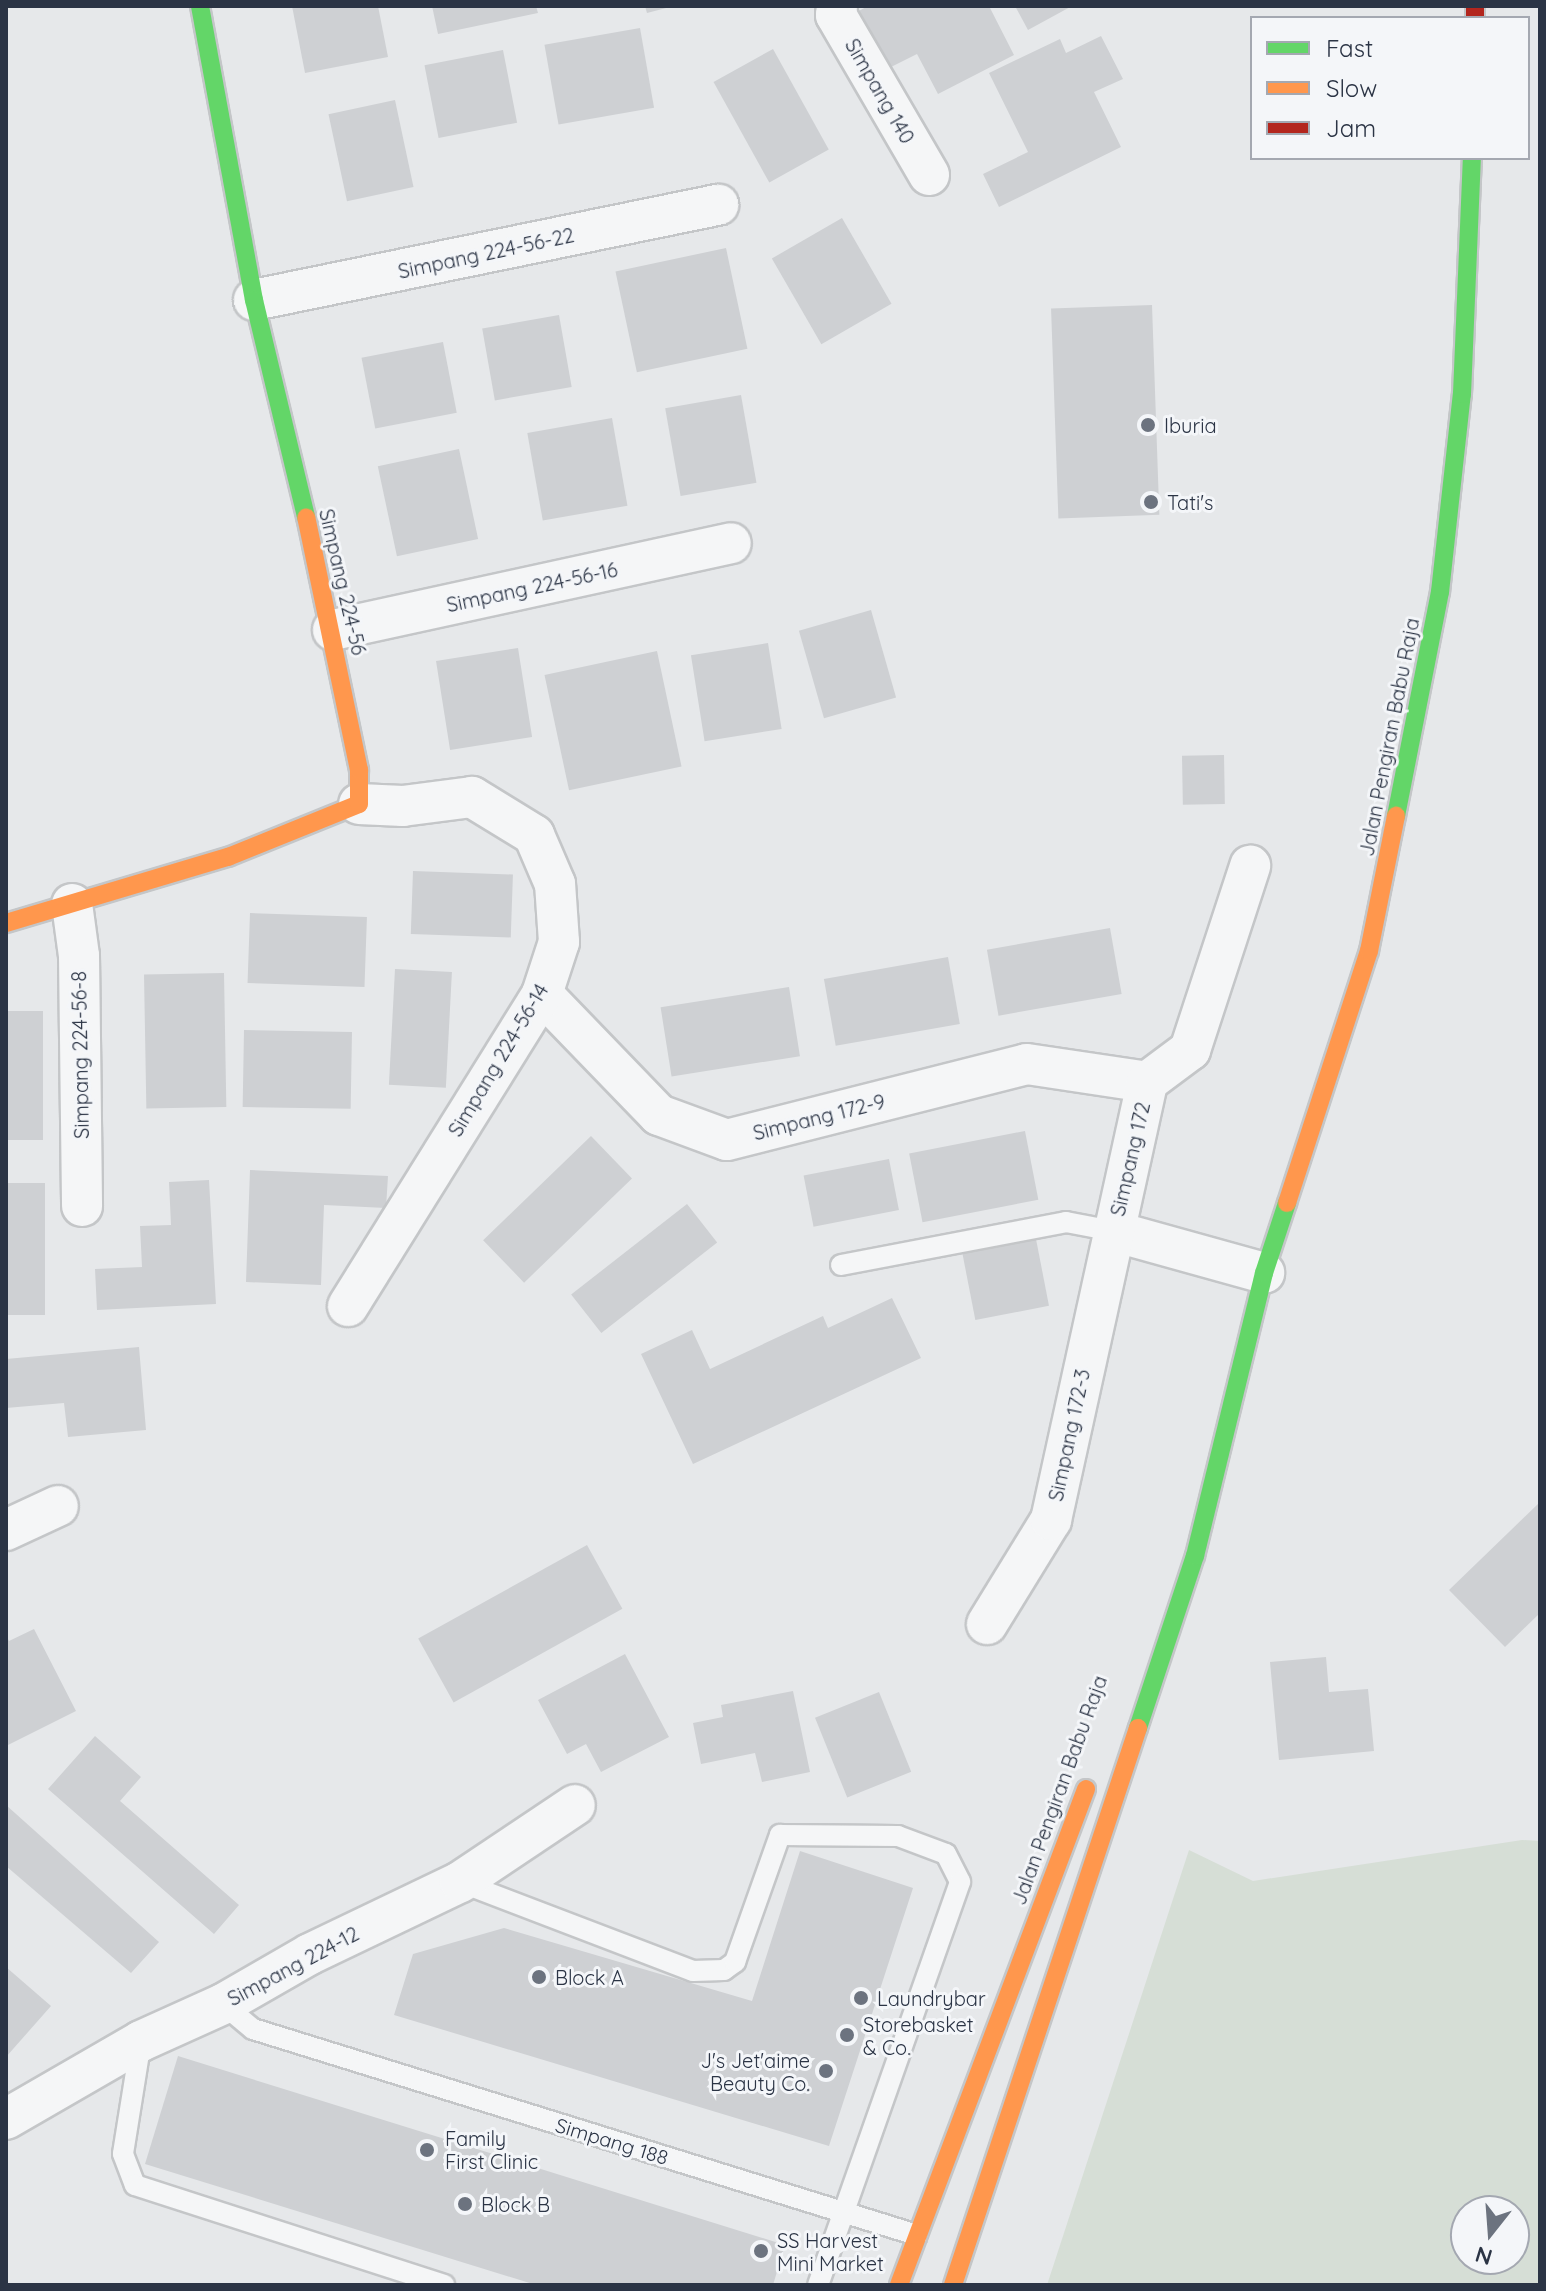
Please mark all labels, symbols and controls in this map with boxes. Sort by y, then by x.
legend [1250,16,1530,160]
text: Fast [1326,33,1373,63]
street label: Simpang 140 [840,34,920,148]
text: Slow [1326,73,1377,103]
text: Jam [1326,113,1376,143]
street label: Simpang 224-56-22 [396,223,576,283]
place label: Iburia [1164,413,1217,437]
marker: Iburia [1139,416,1157,434]
place label: Tati's [1167,490,1213,514]
marker: Tati's [1142,493,1160,511]
street label: Simpang 224-56 [315,507,371,657]
street label: Simpang 224-56-16 [444,557,620,617]
street label: Jalan Pengiran Babu Raja [1354,616,1424,858]
street label: Simpang 224-56-8 [67,971,93,1139]
street label: Simpang 224-56-14 [443,979,553,1141]
street label: Simpang 172-9 [751,1089,887,1145]
street label: Simpang 172 [1105,1100,1155,1218]
street label: Simpang 172-3 [1043,1367,1095,1503]
street label: Jalan Pengiran Babu Raja [1006,1672,1112,1908]
street label: Simpang 224-12 [223,1921,363,2011]
place label: Block A [555,1965,624,1989]
marker: Block A [530,1968,548,1986]
place label: Laundrybar [877,1986,986,2010]
marker: Laundrybar [852,1989,870,2007]
place label: Storebasket & Co. [863,2012,974,2059]
marker: Storebasket & Co. [838,2026,856,2044]
place label: J's Jet'aime Beauty Co. [701,2048,810,2095]
marker: J's Jet'aime Beauty Co. [817,2062,835,2080]
street label: Simpang 188 [553,2112,671,2170]
place label: Family First Clinic [445,2126,538,2173]
marker: Family First Clinic [416,2139,438,2161]
place label: Block B [481,2192,550,2216]
marker: Block B [456,2195,474,2213]
north arrow [1450,2195,1530,2275]
place label: SS Harvest Mini Market [777,2228,884,2275]
text: N [1472,2240,1495,2272]
marker: SS Harvest Mini Market [752,2242,770,2260]

